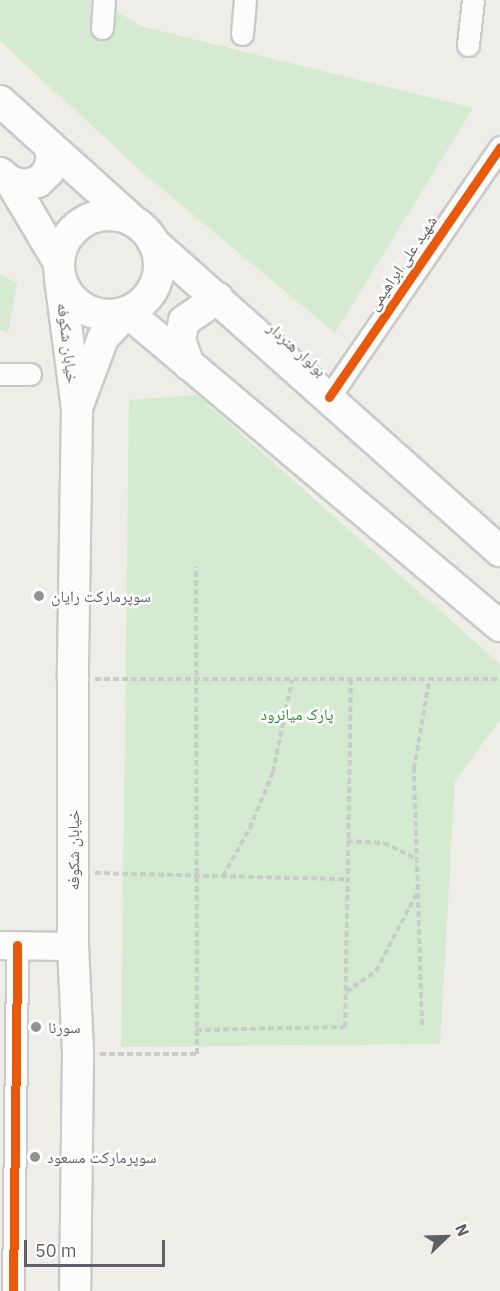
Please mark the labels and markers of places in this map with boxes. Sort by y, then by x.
place label: سوپرمارکت رایان [51,586,151,606]
marker: سوپرمارکت رایان [32,589,46,603]
place label: سورنا [48,1017,81,1037]
marker: سورنا [29,1020,43,1034]
place label: سوپرمارکت مسعود [47,1147,157,1167]
marker: سوپرمارکت مسعود [28,1150,42,1164]

